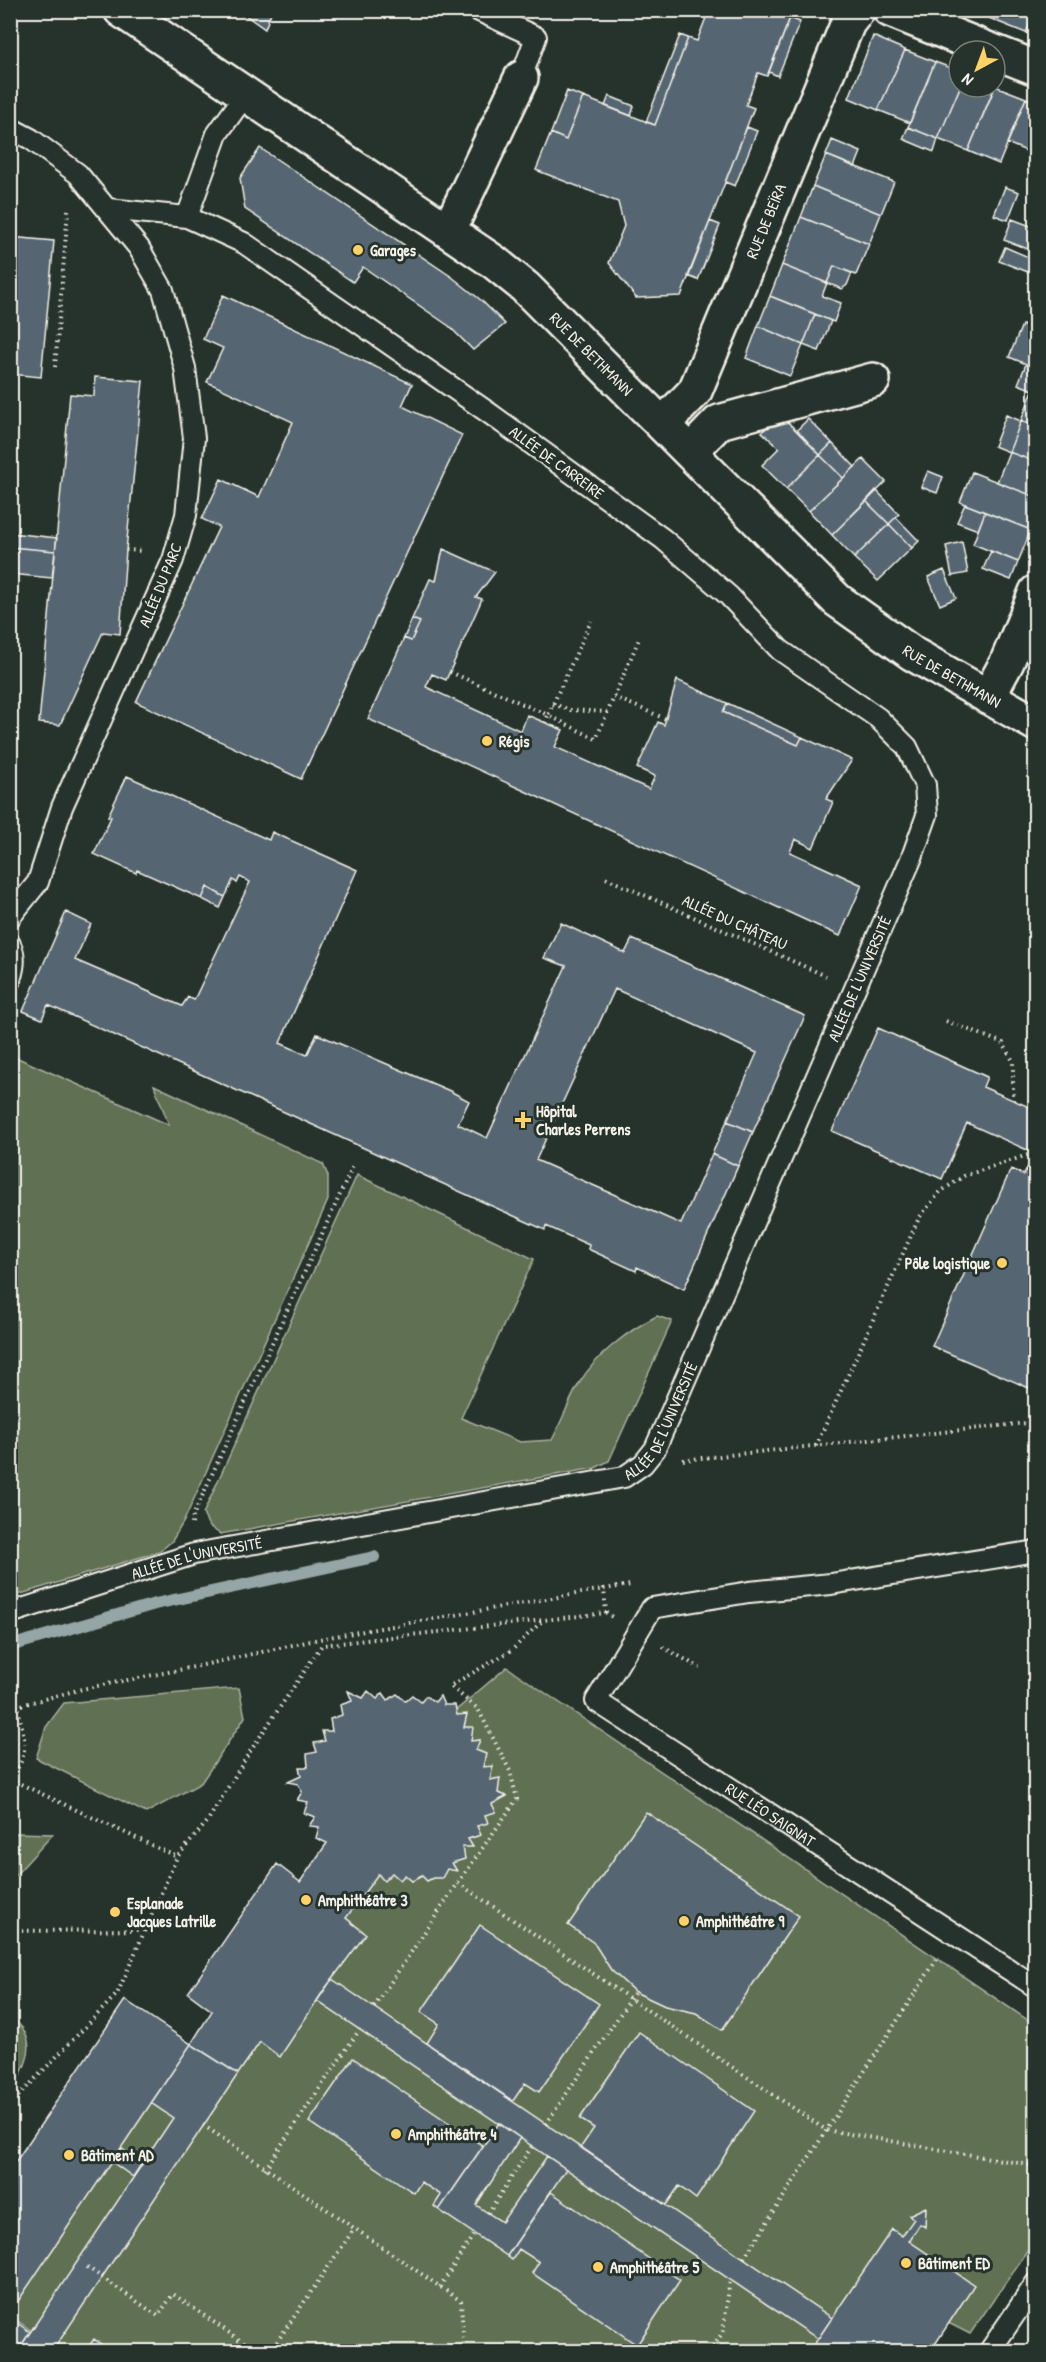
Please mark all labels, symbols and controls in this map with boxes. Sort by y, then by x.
north arrow [947,39,1007,99]
text: N [956,69,978,91]
street label: RUE DE BEÏRA [740,180,791,262]
place label: Garages [370,239,417,262]
marker: Garages [351,243,365,257]
street label: RUE DE BETHMANN [545,307,638,400]
street label: ALLÉE DE CARREIRE [505,420,609,504]
street label: ALLÉE DU PARC [133,539,187,630]
street label: RUE DE BETHMANN [898,639,1005,713]
place label: Régis [499,730,530,753]
marker: Régis [480,734,494,748]
street label: ALLÉE DU CHÂTEAU [679,889,791,955]
street label: ALLÉE DE L'UNIVERSITÉ [822,913,896,1045]
place label: Hôpital Charles Perrens [536,1100,631,1140]
marker: Hôpital Charles Perrens [514,1111,532,1129]
place label: Pôle logistique [905,1252,991,1275]
marker: Pôle logistique [995,1256,1009,1270]
street label: ALLÉE DE L'UNIVERSITÉ [619,1358,703,1485]
street label: ALLÉE DE L'UNIVERSITÉ [128,1531,264,1584]
street label: RUE LÉO SAIGNAT [721,1777,820,1852]
place label: Amphithéâtre 3 [318,1889,408,1912]
place label: Esplanade Jacques Latrille [127,1892,217,1933]
marker: Amphithéâtre 3 [299,1893,313,1907]
marker: Esplanade Jacques Latrille [108,1905,122,1919]
place label: Amphithéâtre 9 [696,1910,784,1933]
marker: Amphithéâtre 9 [677,1914,691,1928]
place label: Amphithéâtre 4 [408,2123,496,2146]
marker: Amphithéâtre 4 [389,2127,403,2141]
place label: Bâtiment AD [81,2144,154,2166]
marker: Bâtiment AD [62,2148,76,2162]
place label: Bâtiment ED [918,2252,990,2274]
place label: Amphithéâtre 5 [610,2256,699,2279]
marker: Bâtiment ED [899,2256,913,2270]
marker: Amphithéâtre 5 [591,2260,605,2274]

